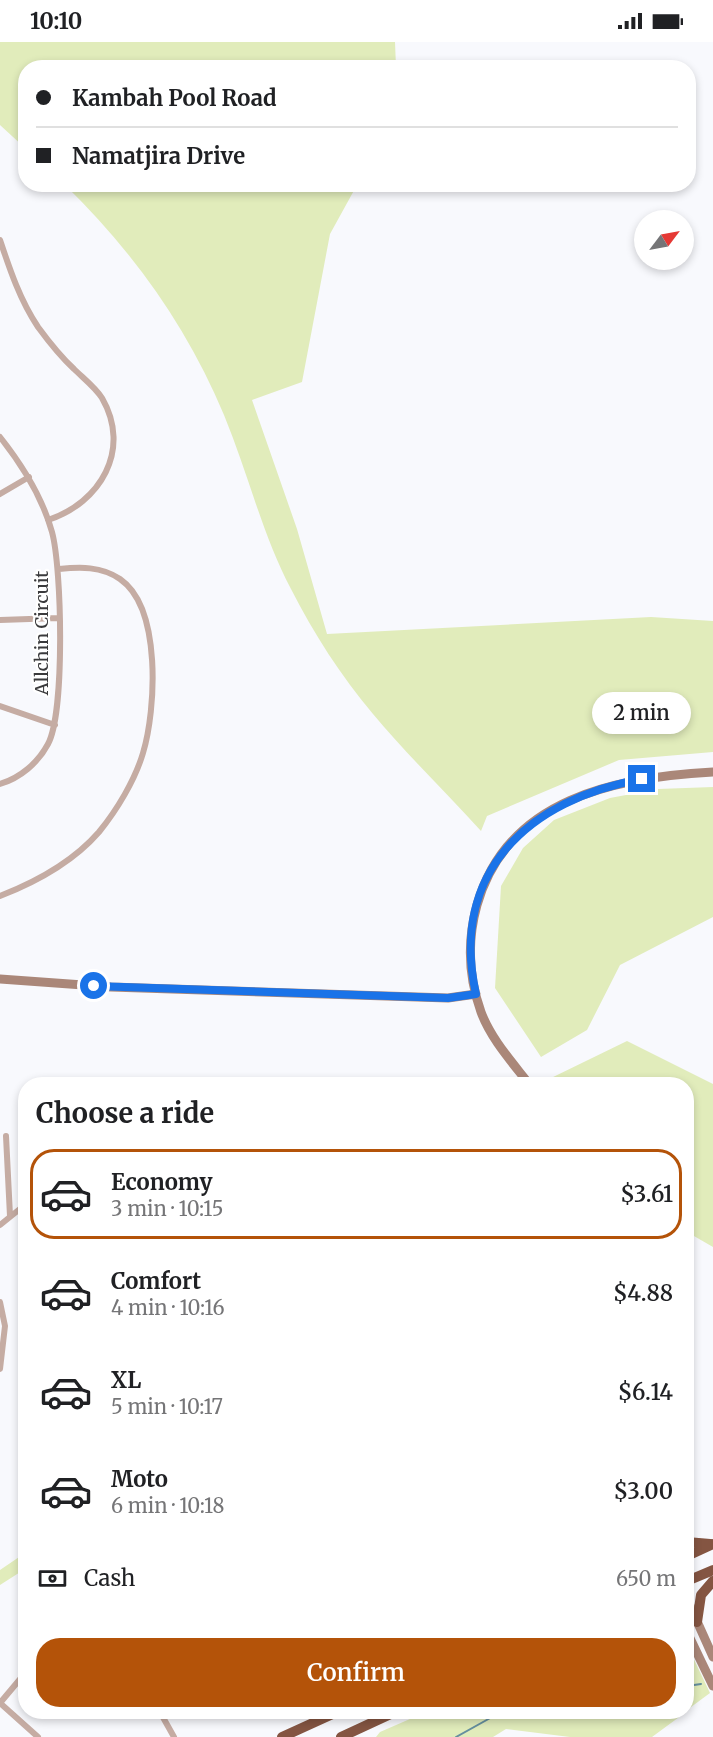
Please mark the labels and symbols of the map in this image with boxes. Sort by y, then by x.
north arrow [634,210,694,270]
street label: Allchin Circuit [30,571,53,696]
callout: 2 min [592,692,692,734]
route end [628,765,655,792]
route start [80,972,107,999]

